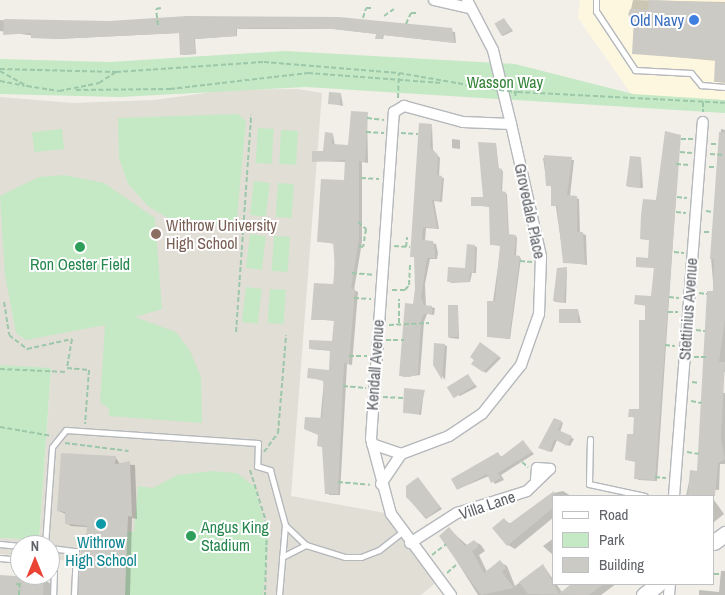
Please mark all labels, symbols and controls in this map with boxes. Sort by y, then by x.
place label: Old Navy [630,10,684,30]
marker: Old Navy [688,14,700,26]
park label: Wasson Way [467,72,543,92]
street label: Grovedale Place [511,162,549,260]
place label: Withrow University High School [166,215,277,253]
marker: Withrow University High School [150,228,162,240]
marker: Ron Oester Field [74,241,86,253]
place label: Ron Oester Field [30,254,130,274]
street label: Stettinius Avenue [675,257,701,361]
street label: Kendall Avenue [362,319,388,411]
street label: Villa Lane [456,486,518,524]
legend [552,495,715,585]
text: Road [599,504,628,525]
place label: Angus King Stadium [201,517,269,555]
marker: Withrow High School [95,518,107,530]
text: Park [599,529,624,550]
marker: Angus King Stadium [185,530,197,542]
place label: Withrow High School [65,532,137,570]
north arrow [10,535,60,585]
text: N [31,537,39,555]
text: Building [599,554,644,575]

